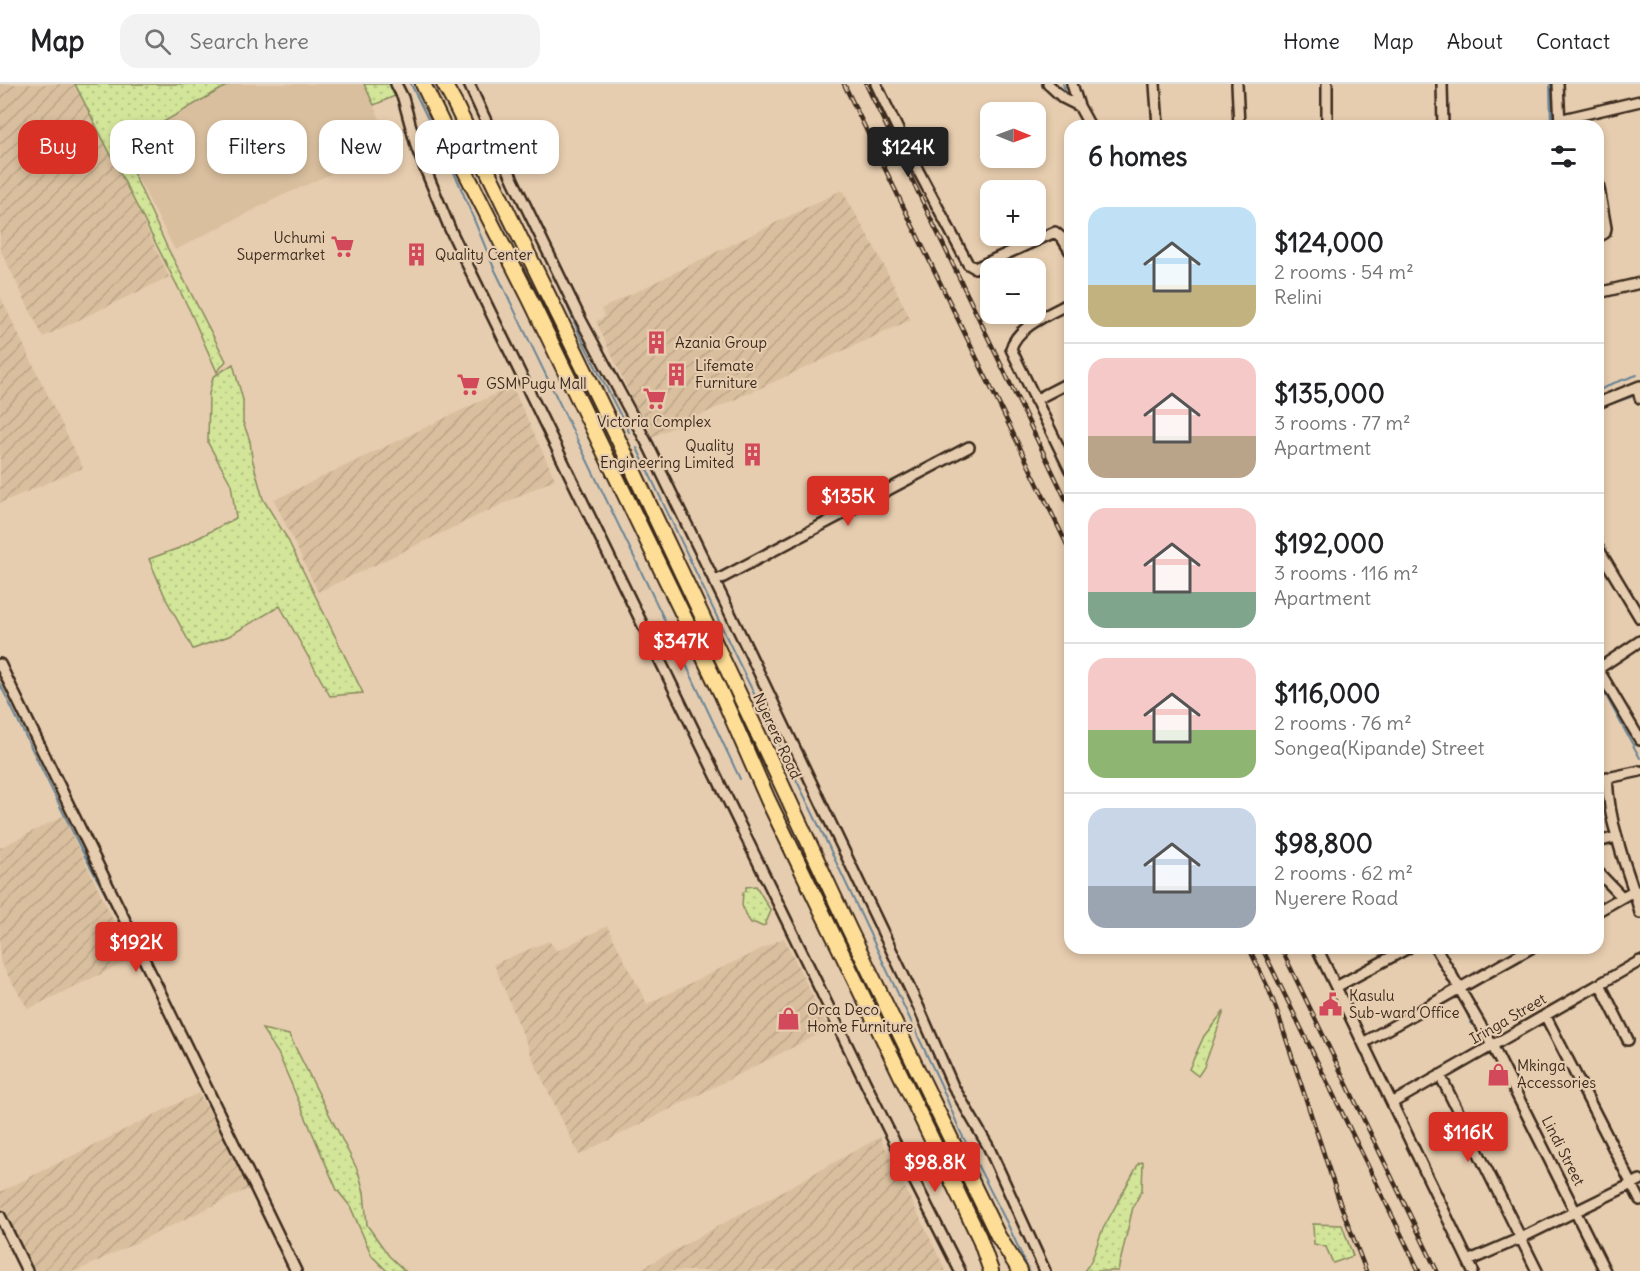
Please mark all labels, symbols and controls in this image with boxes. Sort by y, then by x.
search box [120,14,540,68]
text: Map [30,23,84,59]
icon: search [141,25,174,58]
text: Search here [189,27,309,55]
text: Home [1283,28,1340,55]
text: Map [1373,28,1414,55]
text: About [1447,28,1503,55]
text: Contact [1536,28,1610,55]
north arrow [980,102,1046,168]
map controls [980,102,1046,324]
chip: Buy [18,120,98,174]
chip: Rent [110,120,195,174]
chip: Filters [207,120,307,174]
chip: New [319,120,403,174]
chip: Apartment [415,120,559,174]
pin: $124K [866,127,950,178]
text: $124K [881,134,935,159]
text: 6 homes [1088,140,1187,173]
icon: filters [1547,140,1580,173]
button: + [980,180,1046,246]
text: $124,000 [1274,226,1384,259]
place label: Uchumi Supermarket [237,228,325,264]
icon: home [1136,231,1208,303]
supermarket icon: Uchumi Supermarket [330,234,356,260]
building icon: Quality Center [404,242,430,268]
place label: Quality Center [435,245,533,264]
button: − [980,258,1046,324]
text: 2 rooms · 54 m² [1274,259,1414,284]
text: Relini [1274,284,1322,309]
building icon: Azania Group [644,330,670,356]
place label: Azania Group [675,333,767,352]
place label: Lifemate Furniture [695,356,757,392]
building icon: Lifemate Furniture [664,362,690,388]
supermarket icon: GSM Pugu Mall [455,371,481,397]
place label: GSM Pugu Mall [486,374,587,393]
text: $135,000 [1274,377,1385,410]
icon: home [1136,382,1208,454]
supermarket icon: Victoria Complex [641,385,667,411]
text: 3 rooms · 77 m² [1274,410,1411,435]
place label: Victoria Complex [597,412,712,431]
text: Apartment [1274,435,1371,460]
place label: Quality Engineering Limited [600,436,734,472]
building icon: Quality Engineering Limited [739,442,765,468]
pin: $135K [806,476,890,527]
text: $135K [821,483,875,508]
text: $192,000 [1274,527,1384,560]
icon: home [1136,532,1208,604]
text: 3 rooms · 116 m² [1274,560,1418,585]
text: Apartment [1274,585,1371,610]
pin: $347K [639,621,723,672]
text: $347K [653,628,709,653]
text: $116,000 [1274,677,1380,710]
icon: home [1136,682,1208,754]
street label: Nyerere Road [749,690,806,782]
text: 2 rooms · 76 m² [1274,710,1412,735]
text: Songea(Kipande) Street [1274,735,1485,760]
text: $98,800 [1274,827,1373,860]
icon: home [1136,832,1208,904]
text: 2 rooms · 62 m² [1274,860,1413,885]
text: Nyerere Road [1274,885,1398,910]
pin: $192K [94,922,178,973]
text: $192K [109,929,163,954]
place label: Kasulu Sub-ward Office [1349,986,1460,1022]
street label: Iringa Street [1466,989,1549,1048]
public building icon: Kasulu Sub-ward Office [1318,992,1344,1018]
place label: Orca Deco Home Furniture [807,1000,913,1036]
shop icon: Orca Deco Home Furniture [776,1006,802,1032]
place label: Mkinga Accessories [1517,1056,1596,1092]
shop icon: Mkinga Accessories [1486,1062,1512,1088]
pin: $116K [1426,1112,1510,1163]
street label: Lindi Street [1538,1113,1589,1189]
text: $116K [1443,1119,1493,1144]
pin: $98.8K [886,1142,984,1193]
text: $98.8K [904,1149,966,1174]

